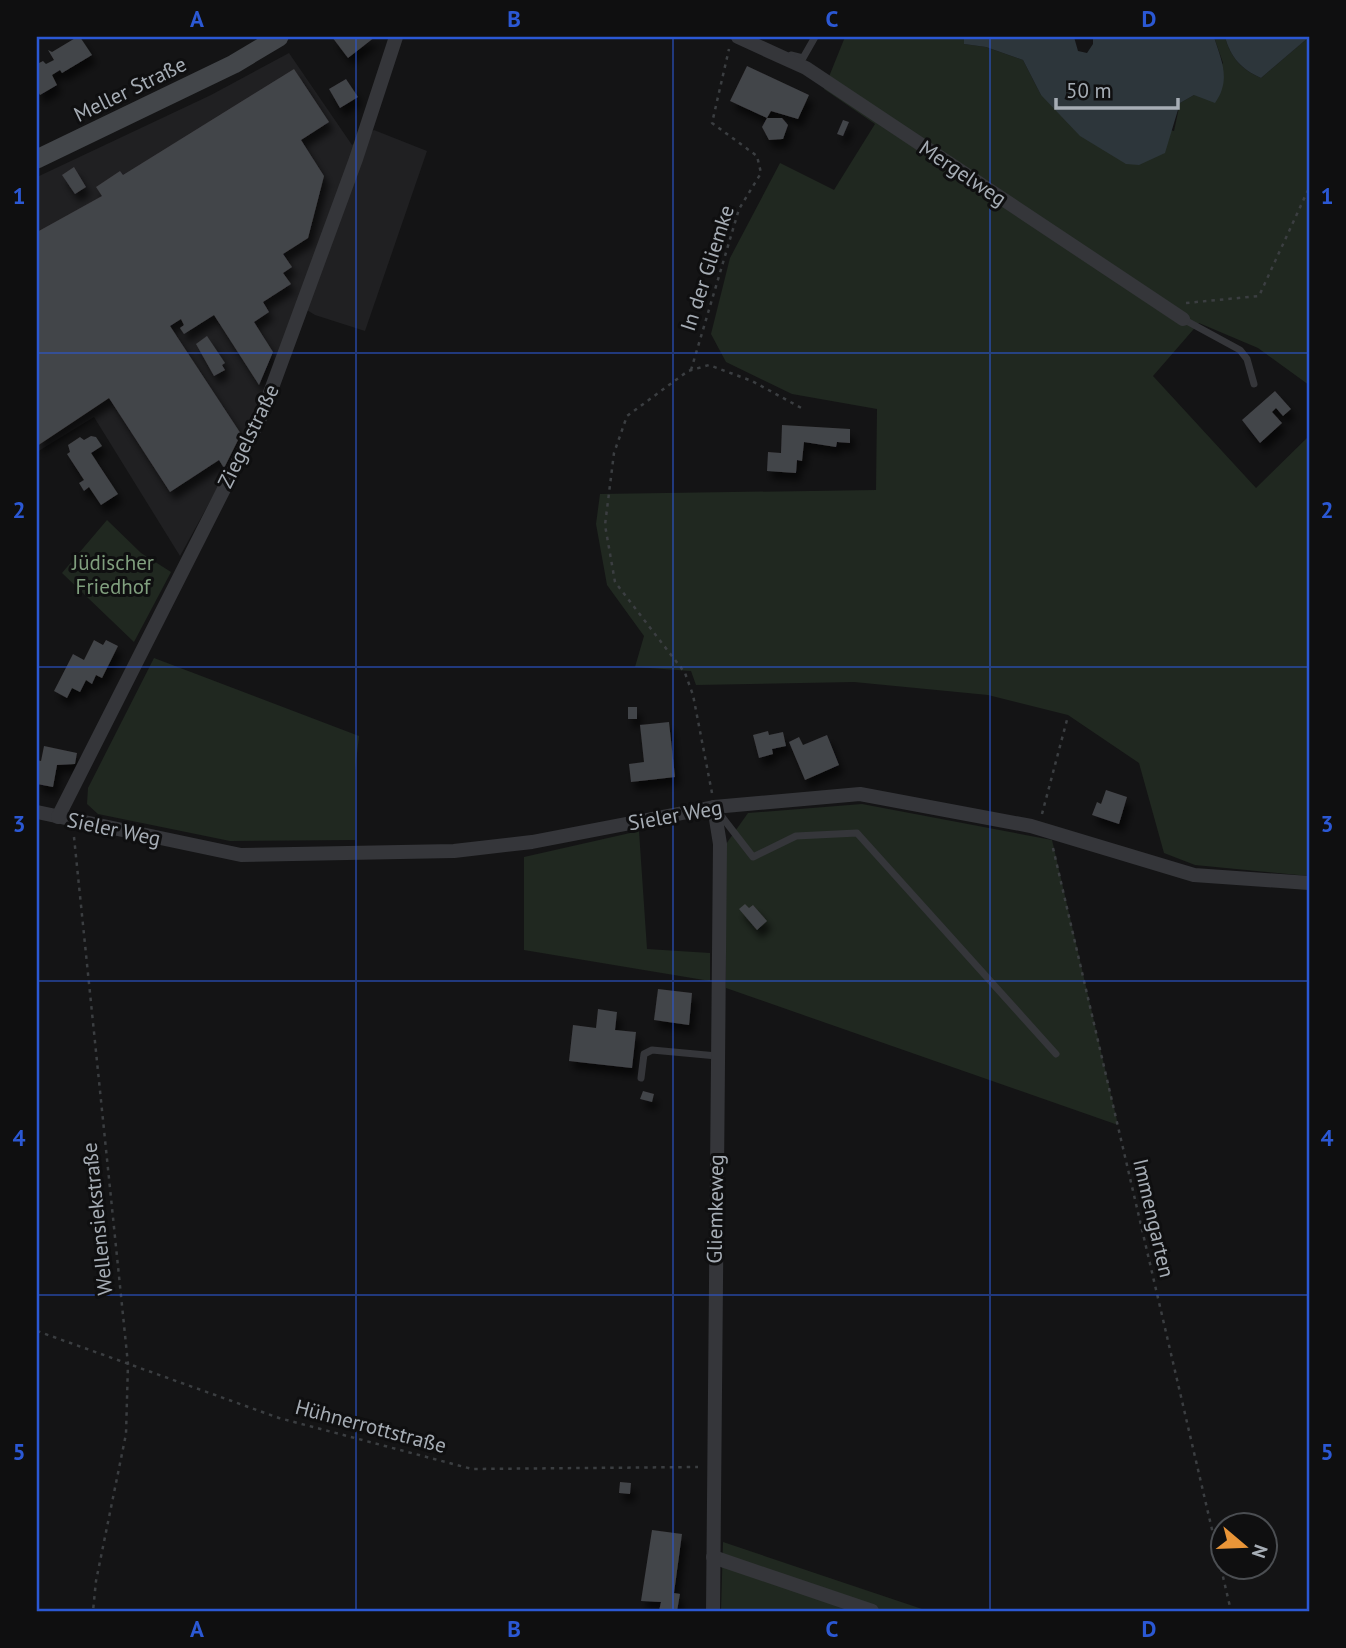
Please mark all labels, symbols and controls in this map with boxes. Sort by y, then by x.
text: A [190,4,204,33]
text: B [507,4,521,33]
text: C [826,4,839,33]
text: D [1142,4,1156,33]
street label: Meller Straße [69,50,191,128]
scale bar [1056,66,1178,110]
text: 50 m [1066,77,1112,104]
street label: Mergelweg [914,134,1012,212]
text: 1 [12,181,26,210]
text: 1 [1320,181,1334,210]
street label: In der Gliemke [674,202,740,334]
street label: Ziegelstraße [211,380,285,492]
text: 2 [12,495,26,524]
text: 2 [1320,495,1334,524]
park label: Jüdischer Friedhof [71,549,154,600]
street label: Sieler Weg [626,793,724,837]
street label: Sieler Weg [65,806,163,852]
text: 3 [12,809,26,838]
text: 3 [1320,809,1334,838]
text: 4 [12,1123,26,1152]
text: 4 [1320,1123,1334,1152]
street label: Wellensiekstraße [76,1141,118,1297]
street label: Gliemkeweg [701,1154,729,1264]
street label: Immengarten [1127,1156,1181,1280]
street label: Hühnerrottstraße [292,1393,450,1459]
text: 5 [12,1437,26,1466]
text: 5 [1320,1437,1334,1466]
north arrow [1210,1512,1280,1582]
text: N [1247,1542,1273,1561]
text: A [190,1614,204,1643]
text: B [507,1614,521,1643]
text: C [826,1614,839,1643]
text: D [1142,1614,1156,1643]

